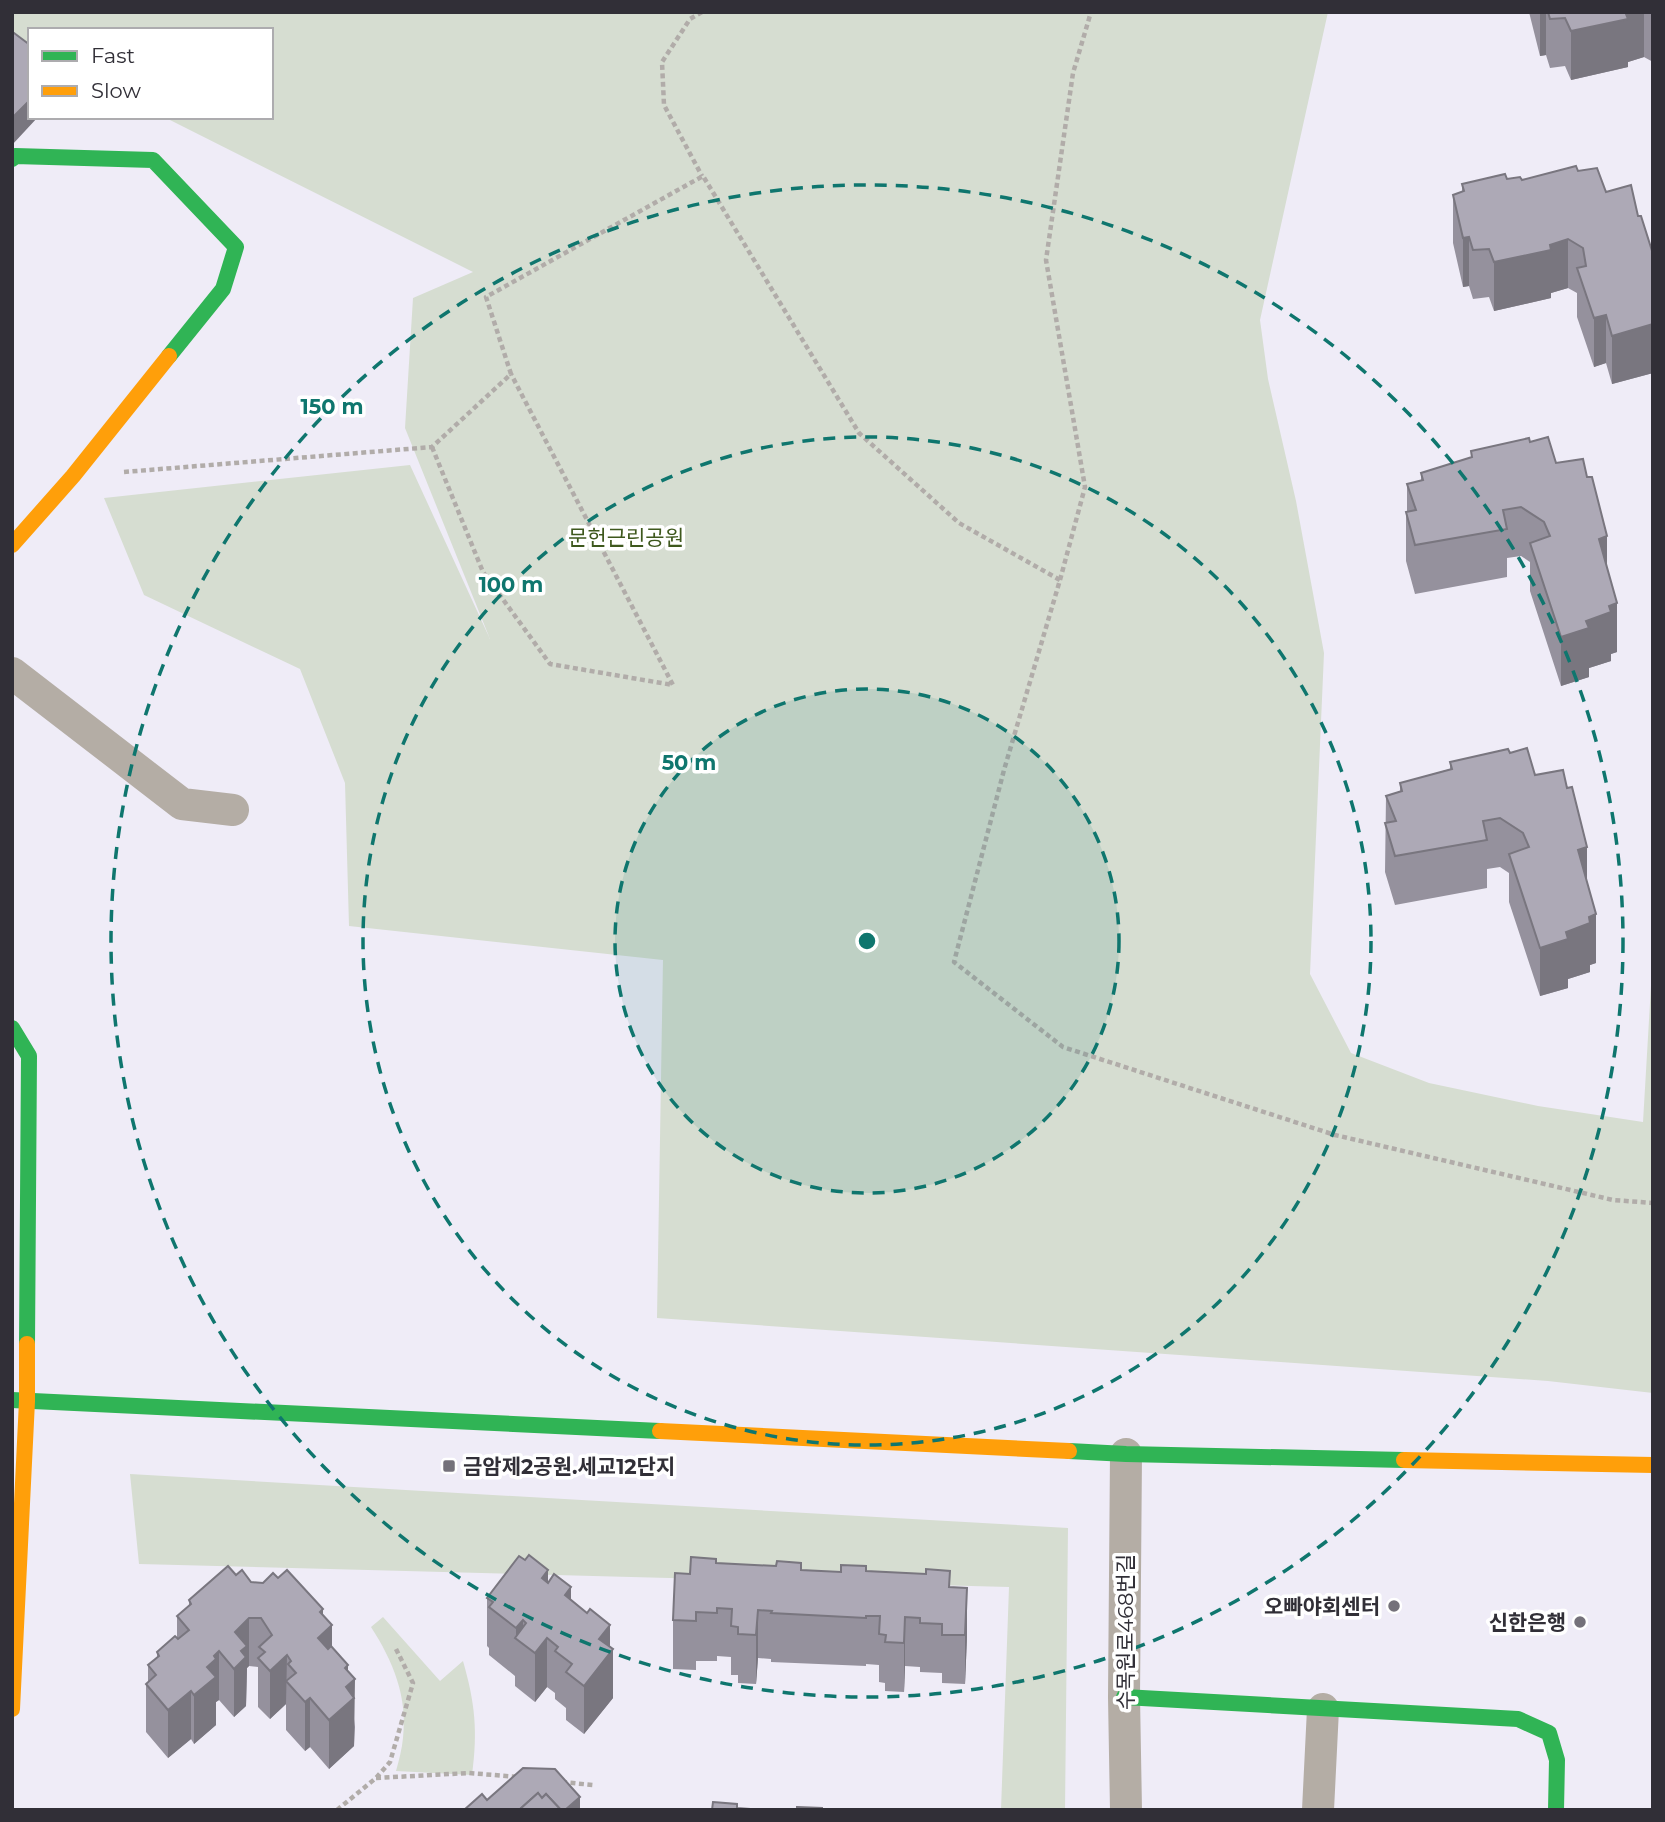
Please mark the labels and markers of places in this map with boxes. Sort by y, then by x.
centre of rings [855,929,879,953]
place label: 금암제2공원.세교12단지 [463,1454,675,1479]
marker: 금암제2공원.세교12단지 [441,1458,457,1474]
place label: 오빠야회센터 [1264,1594,1380,1619]
marker: 오빠야회센터 [1386,1598,1402,1614]
place label: 신한은행 [1489,1610,1566,1635]
marker: 신한은행 [1572,1614,1588,1630]

